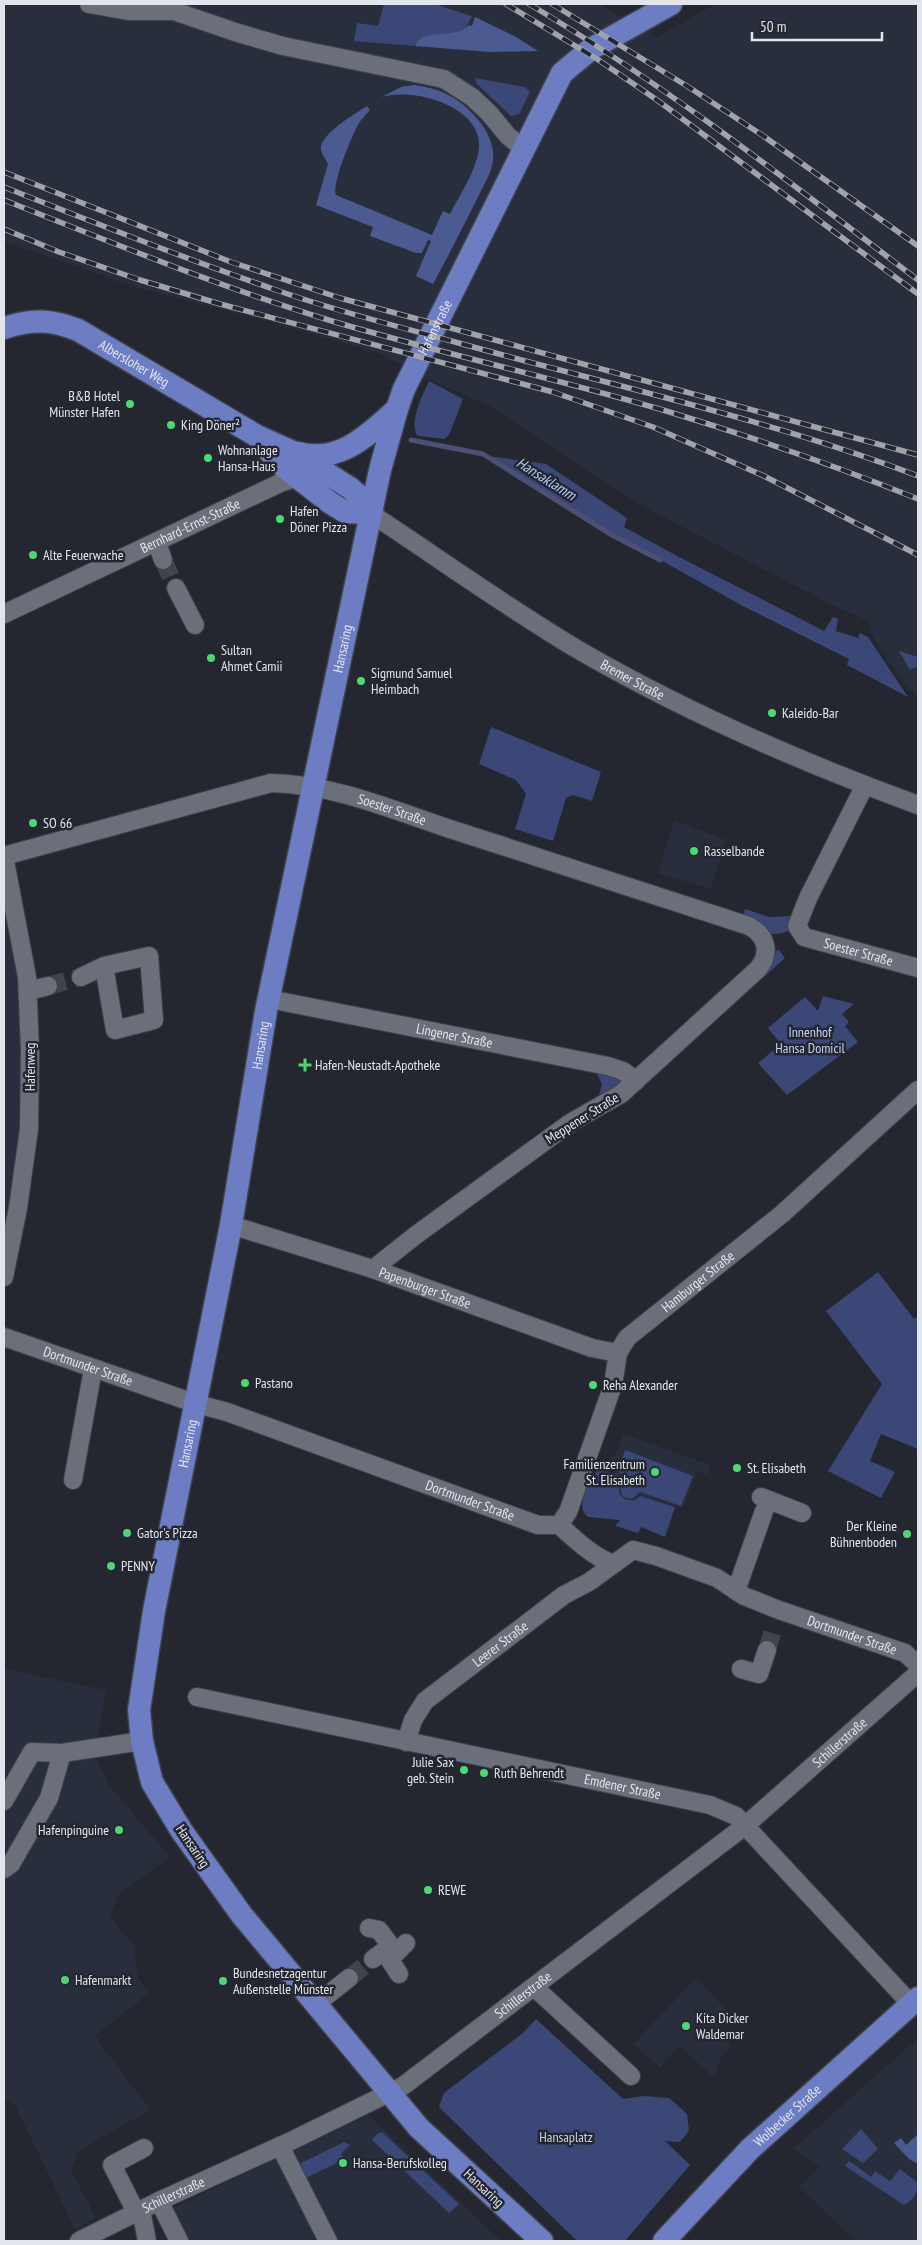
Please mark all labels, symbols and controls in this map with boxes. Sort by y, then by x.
scale bar [752,10,882,42]
text: 50 m [760,17,786,36]
street label: Hafenstraße [414,297,456,358]
street label: Albersloher Weg [96,335,173,391]
place label: B&B Hotel Münster Hafen [49,387,121,421]
marker: B&B Hotel Münster Hafen [124,398,136,410]
place label: King Döner² [181,416,240,434]
marker: King Döner² [165,419,177,431]
place label: Wohnanlage Hansa-Haus [218,441,278,475]
marker: Wohnanlage Hansa-Haus [202,452,214,464]
water label: Hansaklamm [513,453,581,505]
street label: Bernhard-Ernst-Straße [137,494,243,557]
place label: Hafen Döner Pizza [290,502,347,536]
marker: Hafen Döner Pizza [274,513,286,525]
place label: Alte Feuerwache [43,546,124,564]
marker: Alte Feuerwache [27,549,39,561]
street label: Hansaring [329,623,356,674]
place label: Sultan Ahmet Camii [221,641,283,675]
marker: Sultan Ahmet Camii [205,652,217,664]
street label: Bremer Straße [597,655,668,704]
place label: Sigmund Samuel Heimbach [371,664,453,698]
marker: Sigmund Samuel Heimbach [355,675,367,687]
place label: Kaleido-Bar [782,704,839,722]
marker: Kaleido-Bar [766,707,778,719]
street label: Soester Straße [356,789,429,829]
place label: SO 66 [43,814,72,832]
marker: SO 66 [27,817,39,829]
place label: Rasselbande [704,842,765,860]
marker: Rasselbande [688,845,700,857]
street label: Soester Straße [822,934,895,970]
street label: Lingener Straße [415,1019,494,1052]
street label: Hansaring [248,1020,273,1071]
park label: Innenhof Hansa Domicil [775,1023,845,1057]
street label: Hafenweg [21,1043,39,1091]
place label: Hafen-Neustadt-Apotheke [315,1056,441,1074]
marker: Hafen-Neustadt-Apotheke [299,1059,311,1071]
street label: Meppener Straße [542,1088,622,1148]
street label: Hamburger Straße [657,1247,738,1316]
street label: Papenburger Straße [377,1263,474,1313]
street label: Dortmunder Straße [41,1342,135,1390]
place label: Pastano [255,1374,293,1392]
place label: Reha Alexander [603,1376,678,1394]
marker: Pastano [239,1377,251,1389]
marker: Reha Alexander [587,1379,599,1391]
street label: Hansaring [174,1418,201,1469]
place label: Familienzentrum St. Elisabeth [564,1455,645,1489]
place label: St. Elisabeth [747,1459,806,1477]
marker: St. Elisabeth [731,1462,743,1474]
marker: Familienzentrum St. Elisabeth [649,1466,661,1478]
street label: Dortmunder Straße [423,1476,517,1525]
place label: Der Kleine Bühnenboden [830,1517,897,1551]
place label: Gator's Pizza [137,1524,198,1542]
marker: Gator's Pizza [121,1527,133,1539]
marker: Der Kleine Bühnenboden [901,1528,913,1540]
place label: PENNY [121,1557,155,1575]
marker: PENNY [105,1560,117,1572]
street label: Dortmunder Straße [805,1611,899,1659]
street label: Leerer Straße [469,1617,532,1671]
street label: Schillerstraße [808,1713,871,1771]
place label: Julie Sax geb. Stein [407,1753,454,1787]
marker: Julie Sax geb. Stein [458,1764,470,1776]
place label: Ruth Behrendt [494,1764,564,1782]
marker: Ruth Behrendt [478,1767,490,1779]
street label: Emdener Straße [583,1770,663,1803]
place label: Hafenpinguine [38,1821,109,1839]
street label: Hansaring [172,1821,214,1871]
marker: Hafenpinguine [113,1824,125,1836]
place label: REWE [438,1881,466,1899]
marker: REWE [422,1884,434,1896]
place label: Bundesnetzagentur Außenstelle Münster [233,1964,333,1998]
street label: Schillerstraße [491,1967,555,2022]
place label: Hafenmarkt [75,1971,131,1989]
marker: Hafenmarkt [59,1974,71,1986]
marker: Bundesnetzagentur Außenstelle Münster [217,1975,229,1987]
place label: Kita Dicker Waldemar [696,2009,749,2043]
marker: Kita Dicker Waldemar [680,2020,692,2032]
street label: Wolbecker Straße [750,2080,825,2151]
park label: Hansaplatz [539,2128,593,2146]
place label: Hansa-Berufskolleg [353,2154,447,2172]
marker: Hansa-Berufskolleg [337,2157,349,2169]
street label: Hansaring [460,2165,508,2211]
street label: Schillerstraße [139,2172,208,2217]

